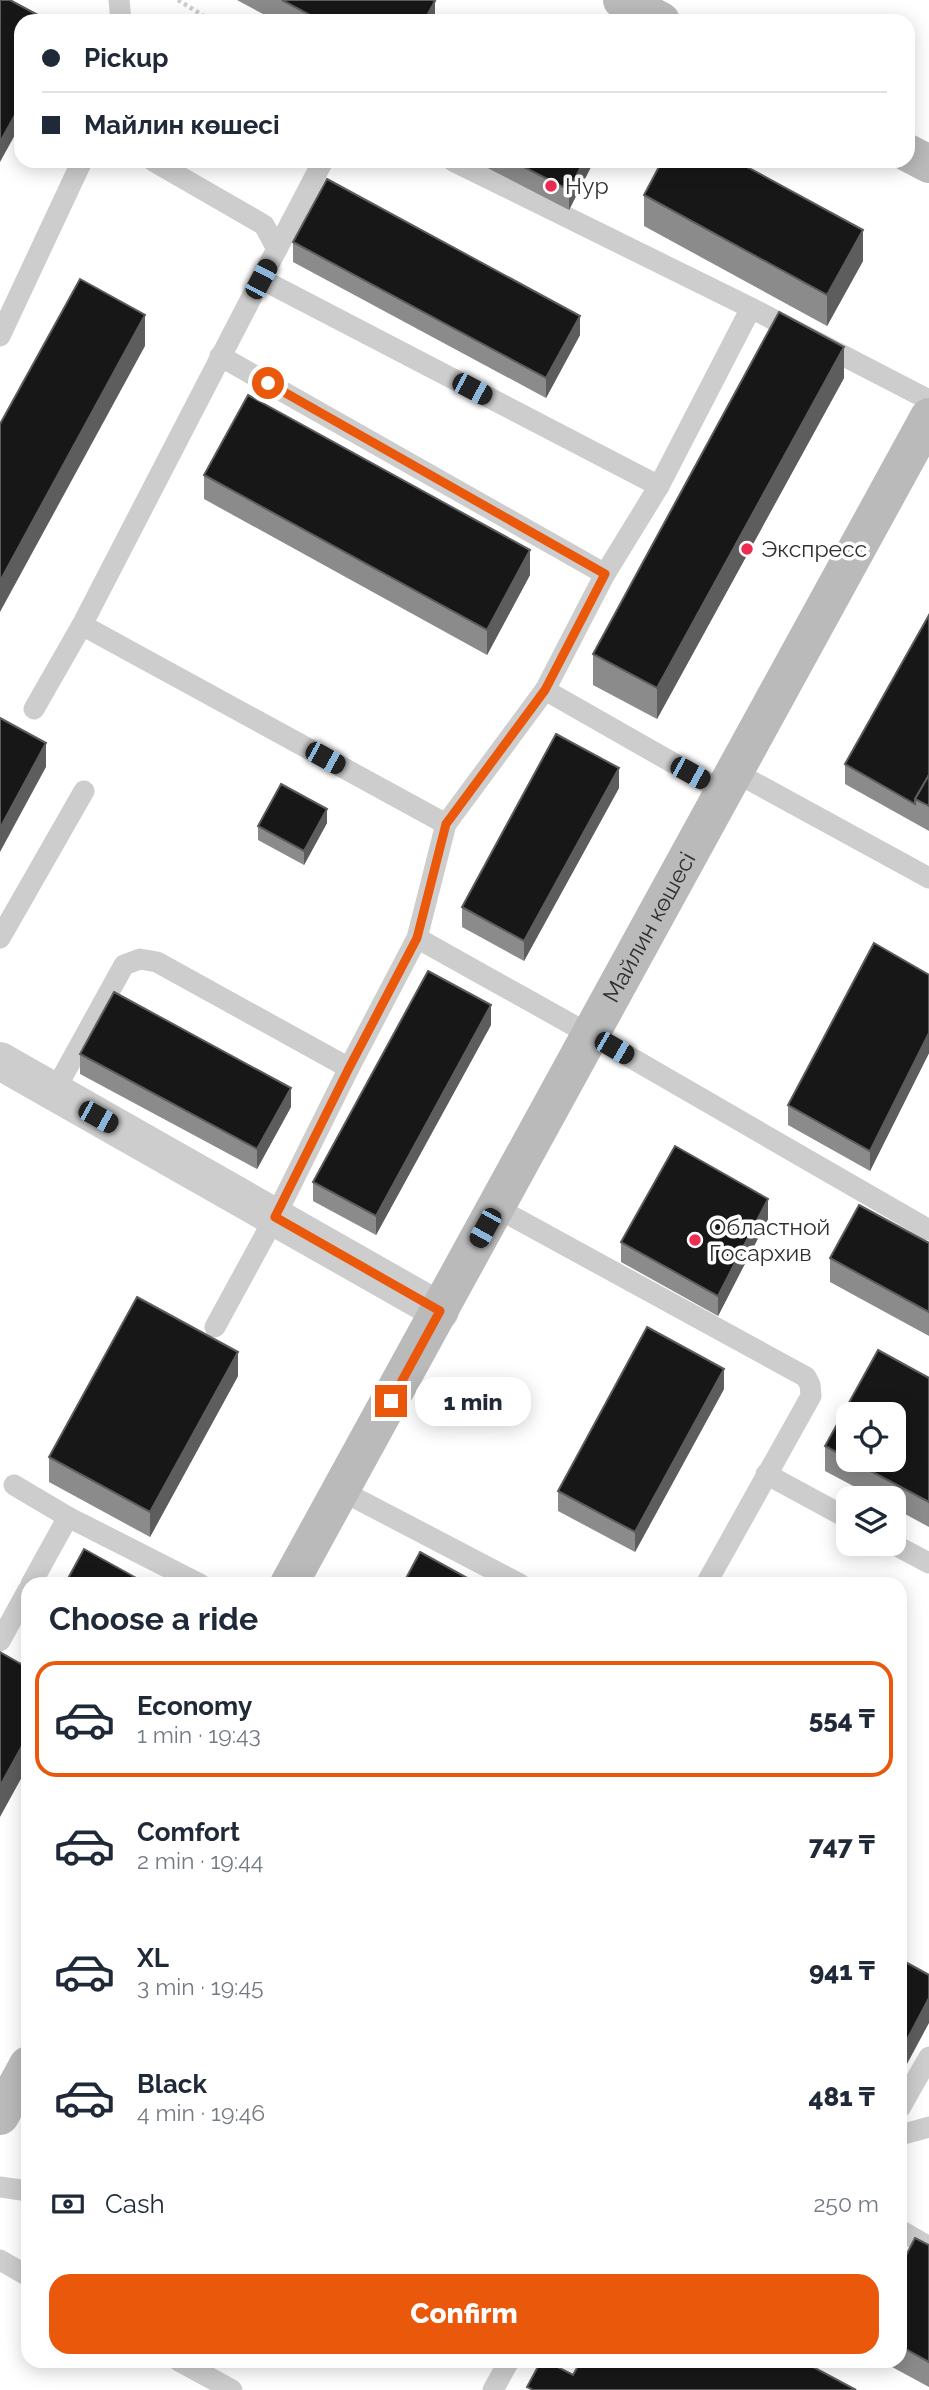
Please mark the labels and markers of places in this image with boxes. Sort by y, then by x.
place label: Нур [565,172,609,199]
marker: Нур [543,178,559,194]
place label: Экспресс [761,535,867,562]
marker: Экспресс [739,541,755,557]
place label: Областной Госархив [709,1213,830,1266]
marker: Областной Госархив [687,1232,703,1248]

